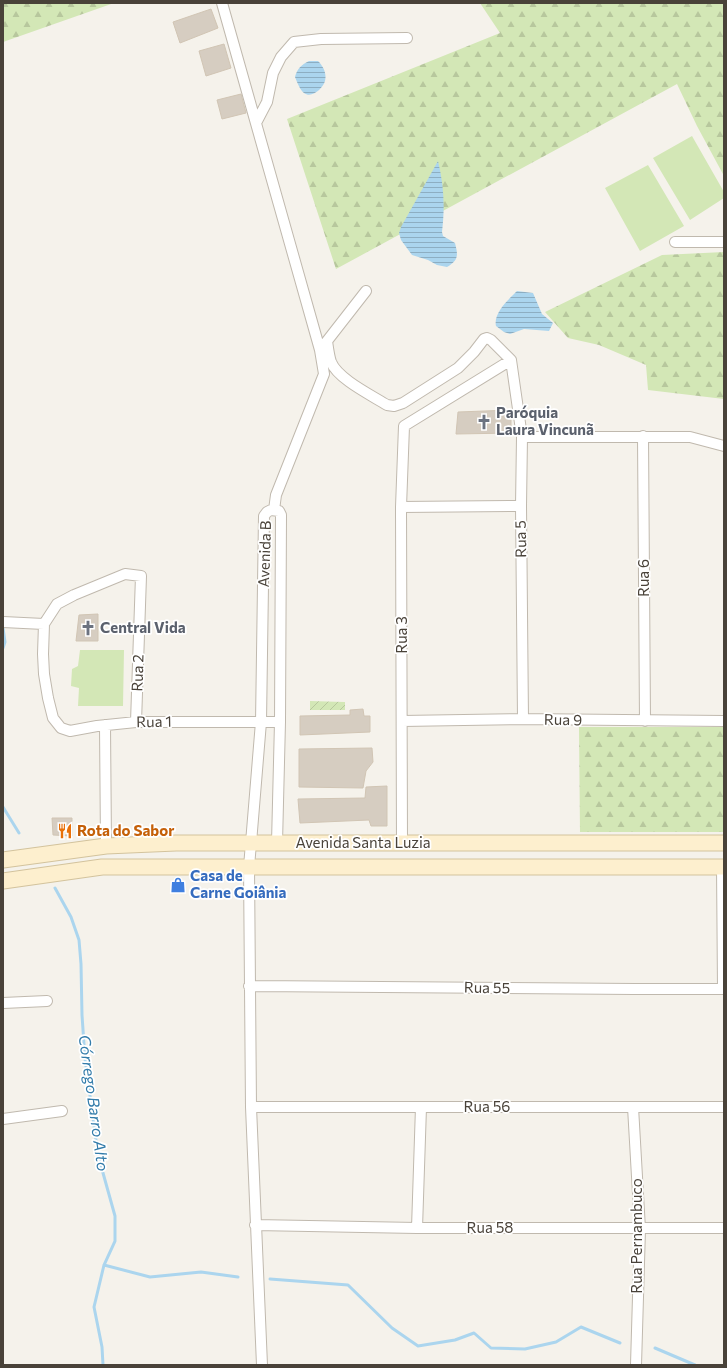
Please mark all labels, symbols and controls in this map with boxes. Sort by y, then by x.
place label: Paróquia Laura Vincunã [496,403,594,438]
church icon: Paróquia Laura Vincunã [475,413,493,431]
street label: Avenida B [254,520,274,588]
street label: Rua 5 [511,520,529,558]
street label: Rua 6 [634,559,652,597]
street label: Rua 3 [392,616,410,654]
place label: Central Vida [100,618,186,636]
church icon: Central Vida [79,619,97,637]
street label: Rua 2 [127,654,147,692]
street label: Rua 9 [544,710,582,728]
street label: Rua 1 [136,712,172,730]
place label: Rota do Sabor [77,821,174,839]
restaurant icon: Rota do Sabor [56,822,74,840]
street label: Avenida Santa Luzia [295,833,431,851]
place label: Casa de Carne Goiânia [190,866,287,901]
shop icon: Casa de Carne Goiânia [169,876,187,894]
street label: Rua 55 [464,978,510,996]
water label: Córrego Barro Alto [76,1033,113,1172]
street label: Rua 56 [464,1097,510,1115]
street label: Rua Pernambuco [627,1178,645,1294]
street label: Rua 58 [467,1218,513,1236]

